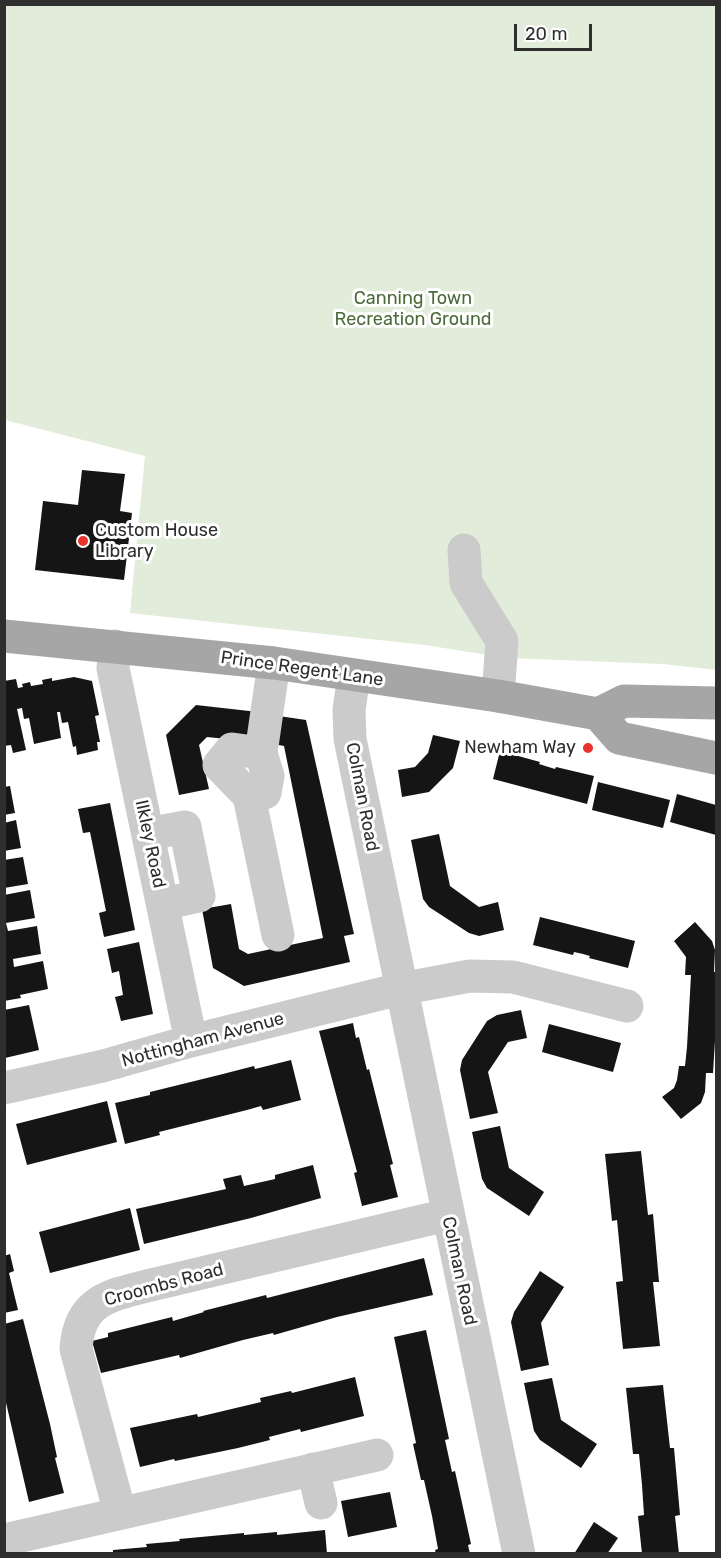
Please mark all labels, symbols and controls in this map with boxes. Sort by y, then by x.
scale bar [517,12,595,50]
text: 20 m [525,23,567,45]
park label: Canning Town Recreation Ground [334,288,492,330]
place label: Custom House Library [95,520,218,562]
marker: Custom House Library [76,534,90,548]
street label: Prince Regent Lane [219,647,385,691]
place label: Newham Way [464,737,576,759]
street label: Colman Road [341,741,383,853]
marker: Newham Way [581,741,595,755]
street label: Ilkley Road [130,798,170,890]
street label: Nottingham Avenue [119,1008,287,1072]
street label: Colman Road [437,1215,481,1327]
street label: Croombs Road [102,1259,226,1311]

